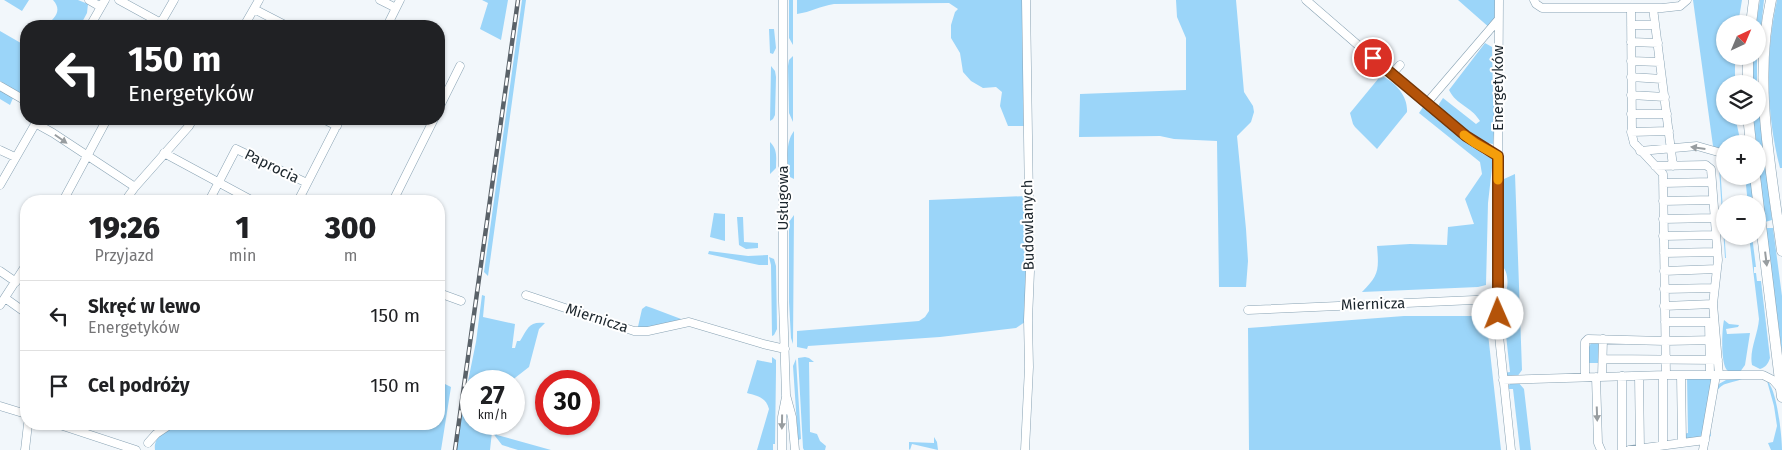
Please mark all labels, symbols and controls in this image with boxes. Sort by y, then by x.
north arrow [1716,15,1766,65]
map controls [1716,15,1766,245]
pin [1352,37,1394,79]
text: 150 m [128,38,221,80]
icon: left [45,40,110,105]
icon: arrive [1359,44,1387,72]
street label: Energetyków [1489,45,1507,131]
button: layers [1716,75,1766,125]
text: Energetyków [128,80,254,107]
one-way arrow [54,134,68,144]
button: + [1716,135,1766,185]
one-way arrow [1690,144,1706,152]
street label: Paprocia [242,145,302,187]
street label: Usługowa [774,165,792,231]
street label: Budowlanych [1018,179,1038,271]
button: − [1716,195,1766,245]
text: 19:26 [89,210,160,246]
text: 1 [235,210,250,246]
text: 300 [325,210,376,246]
text: Przyjazd [95,246,154,265]
text: min [229,246,256,265]
text: m [344,246,358,265]
one-way arrow [1762,252,1770,268]
position arrow [1471,287,1523,339]
street label: Miernicza [1340,294,1406,314]
text: Skręć w lewo [88,295,201,318]
street label: Miernicza [564,299,630,337]
icon: left [45,302,73,330]
text: 150 m [370,304,420,327]
text: Energetyków [88,318,180,337]
speed limit sign: 30 [535,370,600,435]
icon: arrive [45,372,73,400]
text: Cel podróży [88,374,190,397]
text: 150 m [370,374,420,397]
text: 27 [480,381,505,411]
one-way arrow [1594,406,1602,422]
text: km/h [478,408,507,422]
one-way arrow [778,415,786,431]

